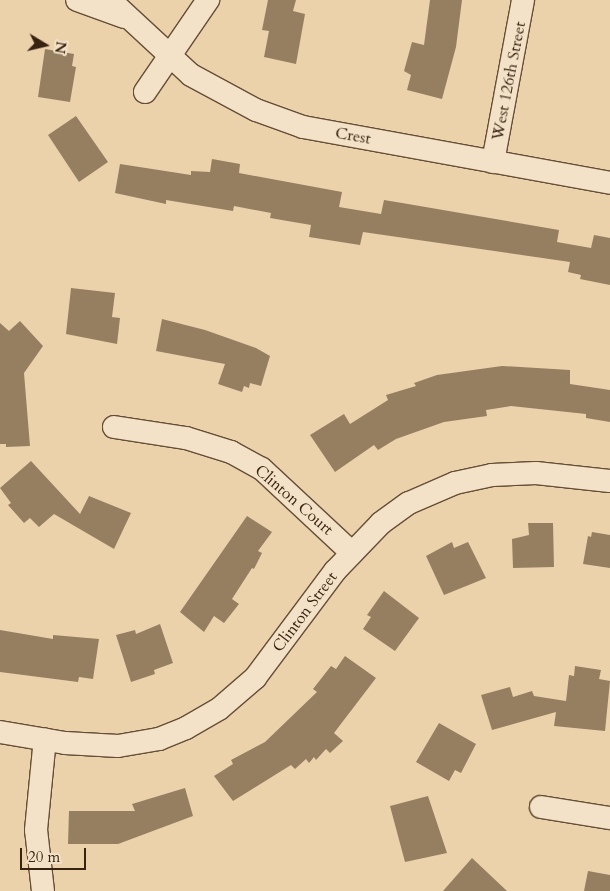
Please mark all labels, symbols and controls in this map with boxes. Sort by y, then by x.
north arrow [20,20,70,70]
street label: West 126th Street [488,20,530,142]
text: N [50,40,71,55]
street label: Crest [334,123,372,149]
street label: Clinton Court [251,461,337,539]
street label: Clinton Street [269,568,341,656]
scale bar [22,838,89,870]
text: 20 m [28,847,60,867]

